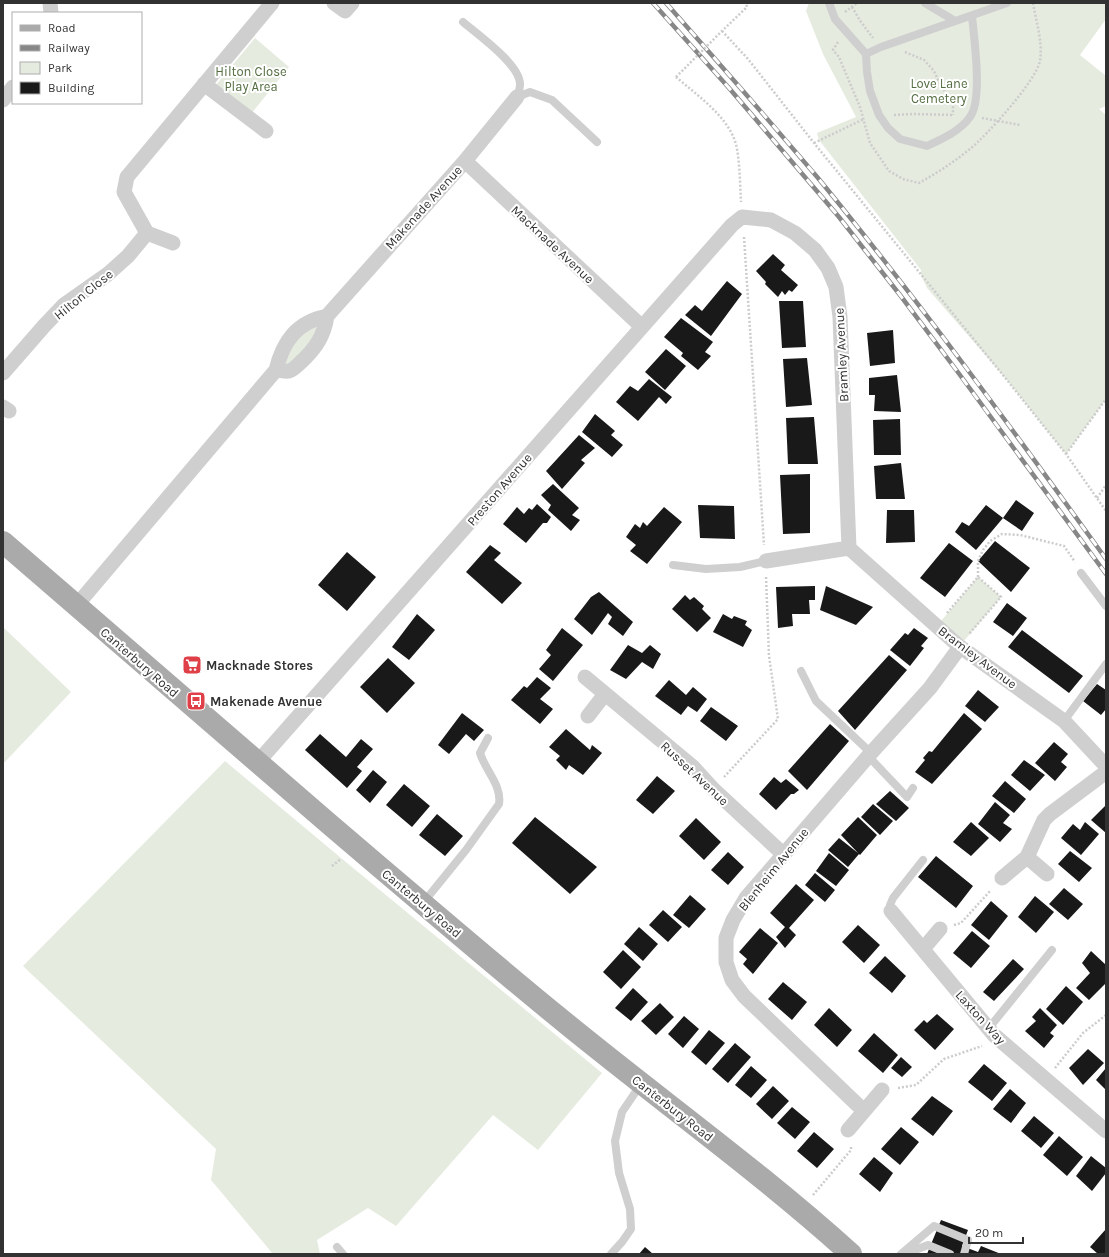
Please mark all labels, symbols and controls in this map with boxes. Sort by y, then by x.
legend [12,12,142,104]
text: Road [48,21,76,35]
text: Railway [48,41,90,55]
text: Park [48,61,73,75]
park label: Hilton Close Play Area [215,64,287,94]
park label: Love Lane Cemetery [910,76,968,106]
text: Building [48,81,95,95]
street label: Makenade Avenue [382,162,465,252]
street label: Macknade Avenue [508,202,597,287]
street label: Hilton Close [51,266,116,323]
street label: Bramley Avenue [832,307,851,402]
street label: Preston Avenue [464,450,535,529]
street label: Bramley Avenue [936,623,1020,692]
street label: Canterbury Road [98,624,182,700]
supermarket icon: Macknade Stores [181,654,203,676]
place label: Macknade Stores [206,658,313,673]
bus stop icon: Makenade Avenue [185,690,207,712]
place label: Makenade Avenue [210,694,322,709]
street label: Russet Avenue [658,738,732,809]
street label: Blenheim Avenue [735,824,812,914]
street label: Canterbury Road [379,866,464,941]
street label: Laxton Way [953,987,1009,1047]
street label: Canterbury Road [629,1072,716,1145]
scale bar [969,1219,1023,1245]
text: 20 m [975,1226,1003,1240]

